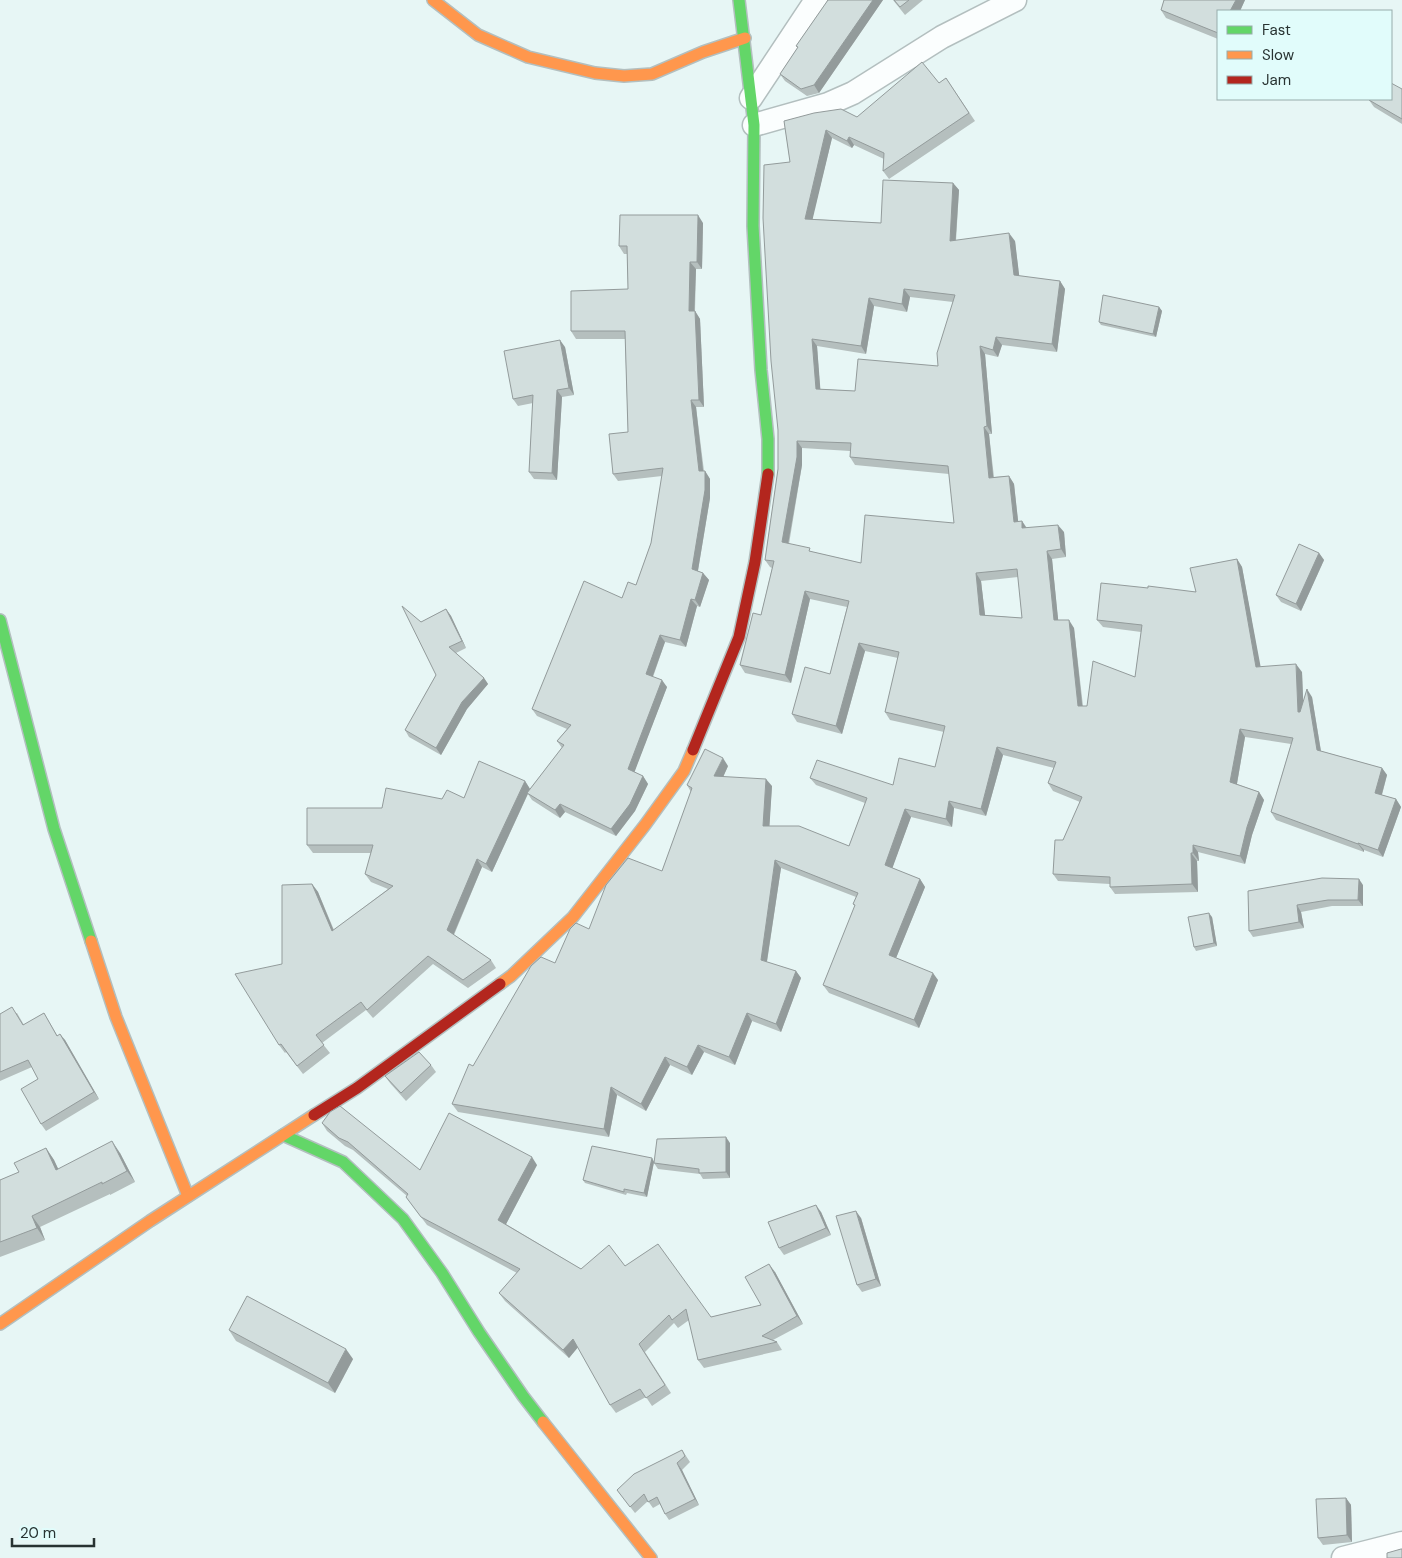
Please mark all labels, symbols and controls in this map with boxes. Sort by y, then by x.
legend [1217,10,1392,100]
text: Fast [1262,20,1291,40]
text: Slow [1262,45,1295,65]
text: Jam [1262,70,1291,90]
scale bar [12,1516,95,1548]
text: 20 m [20,1523,56,1543]

